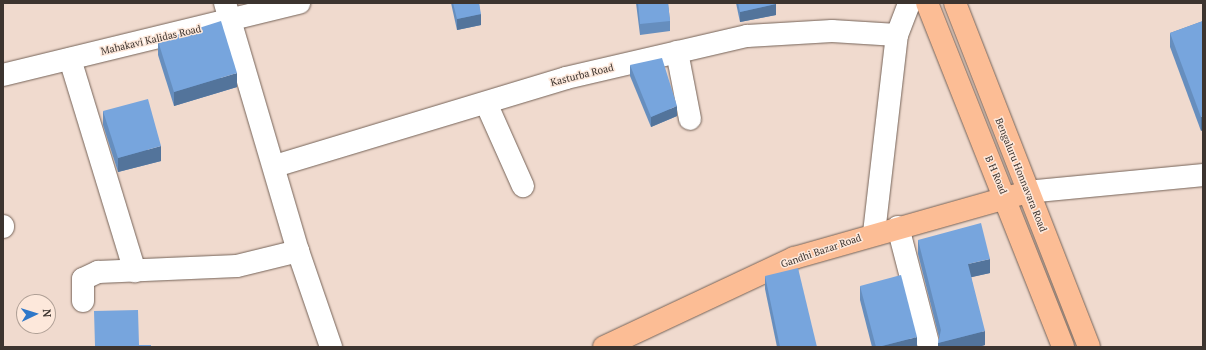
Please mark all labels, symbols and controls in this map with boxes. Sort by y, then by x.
street label: Mahakavi Kalidas Road [100,23,202,57]
street label: Kasturba Road [549,61,615,89]
street label: Bengaluru Honnavara Road [993,116,1049,234]
street label: B H Road [983,154,1009,196]
street label: Gandhi Bazar Road [779,232,863,270]
north arrow [16,294,56,334]
text: N [40,309,54,318]

